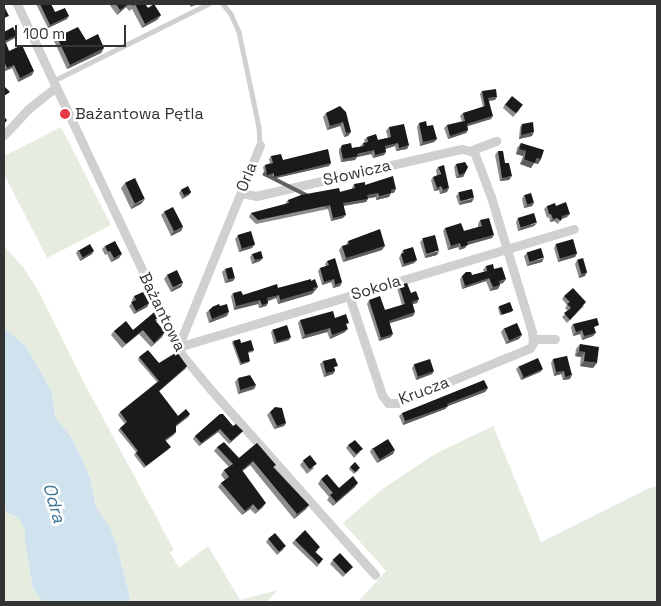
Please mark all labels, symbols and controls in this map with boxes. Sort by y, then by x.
scale bar [18,15,129,47]
text: 100 m [23,24,65,43]
place label: Bażantowa Pętla [75,104,204,124]
marker: Bażantowa Pętla [59,108,71,120]
street label: Słowicza [321,156,393,190]
street label: Orla [233,160,261,194]
street label: Bażantowa [135,269,189,355]
street label: Sokola [349,271,403,305]
street label: Krucza [396,373,452,409]
water label: Odra [38,481,70,525]

